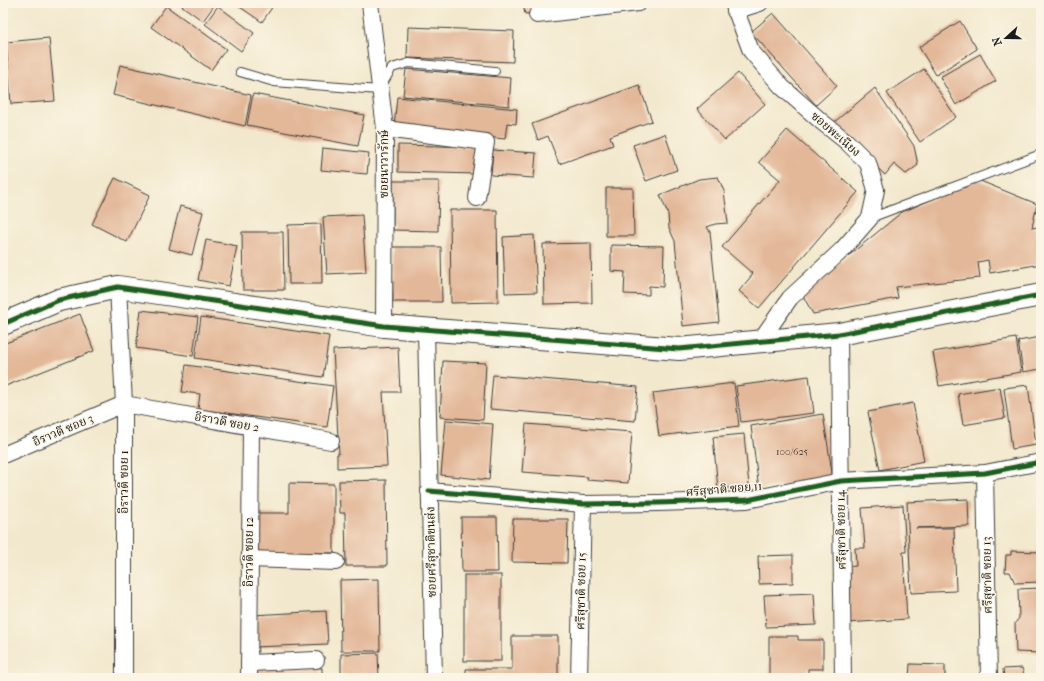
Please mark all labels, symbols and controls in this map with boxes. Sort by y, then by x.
north arrow [986,18,1026,58]
text: N [989,35,1005,48]
street label: ซอยพะเนียง [808,109,864,159]
street label: ซอยนาวารักษ์ [377,129,391,198]
street label: อิราวดี ซอย 2 [194,409,260,435]
street label: อิราวดี ซอย 3 [31,411,95,449]
house number: 100/625 [776,446,808,458]
street label: อิราวดี ซอย 1 [117,450,131,514]
street label: ศรีสุชาติ ซอย 11 [685,479,763,500]
street label: ศรีสุชาติ ซอย 14 [833,489,850,570]
street label: ซอยศรีสุชาติขนส่ง [423,506,440,598]
street label: อิราวดี ซอย 12 [242,517,256,587]
street label: ศรีสุชาติ ซอย 13 [979,536,996,614]
street label: ศรีสุชาติ ซอย 15 [573,552,590,630]

